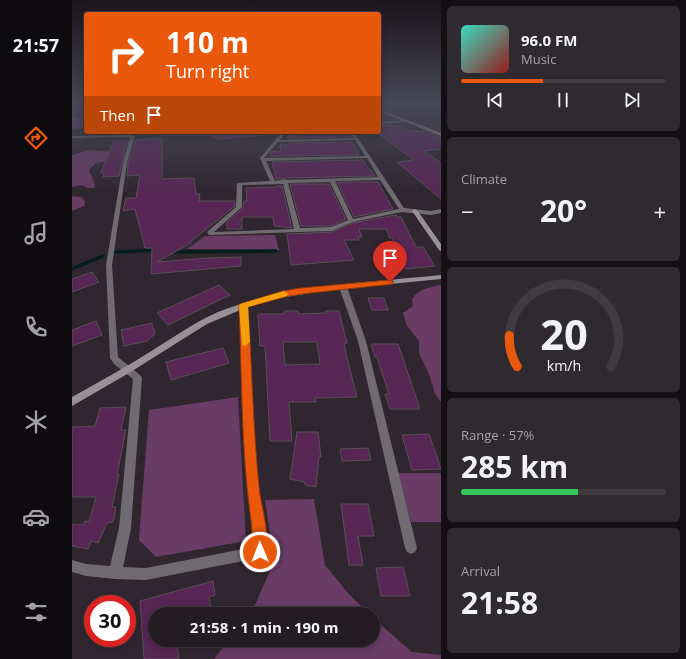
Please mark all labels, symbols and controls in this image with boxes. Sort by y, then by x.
text: 110 m [166,23,249,61]
icon: right [100,28,152,80]
text: 96.0 FM [521,30,577,50]
text: 21:57 [13,33,59,57]
text: Music [521,50,556,68]
text: Turn right [166,59,249,83]
icon: previous [484,89,506,111]
icon: pause [552,89,574,111]
icon: next [621,89,643,111]
icon: arrive [143,104,165,126]
text: Then [100,105,135,125]
icon: directions [22,124,50,152]
text: Climate [461,170,507,188]
text: 20° [540,190,587,231]
text: − [461,196,474,226]
text: + [653,196,666,226]
icon: music [22,219,50,247]
pin [373,241,407,282]
icon: arrive [379,247,401,269]
text: 20 [540,306,587,362]
icon: phone [22,313,50,341]
text: km/h [546,356,581,375]
icon: climate [22,408,50,436]
text: Range · 57% [461,426,534,444]
text: 285 km [461,446,568,487]
icon: car [22,503,50,531]
position arrow [239,531,281,573]
text: Arrival [461,562,500,580]
text: 21:58 [461,582,538,623]
speed limit sign: 30 [84,595,136,647]
icon: filters [22,598,50,626]
text: 21:58 · 1 min · 190 m [190,617,338,637]

